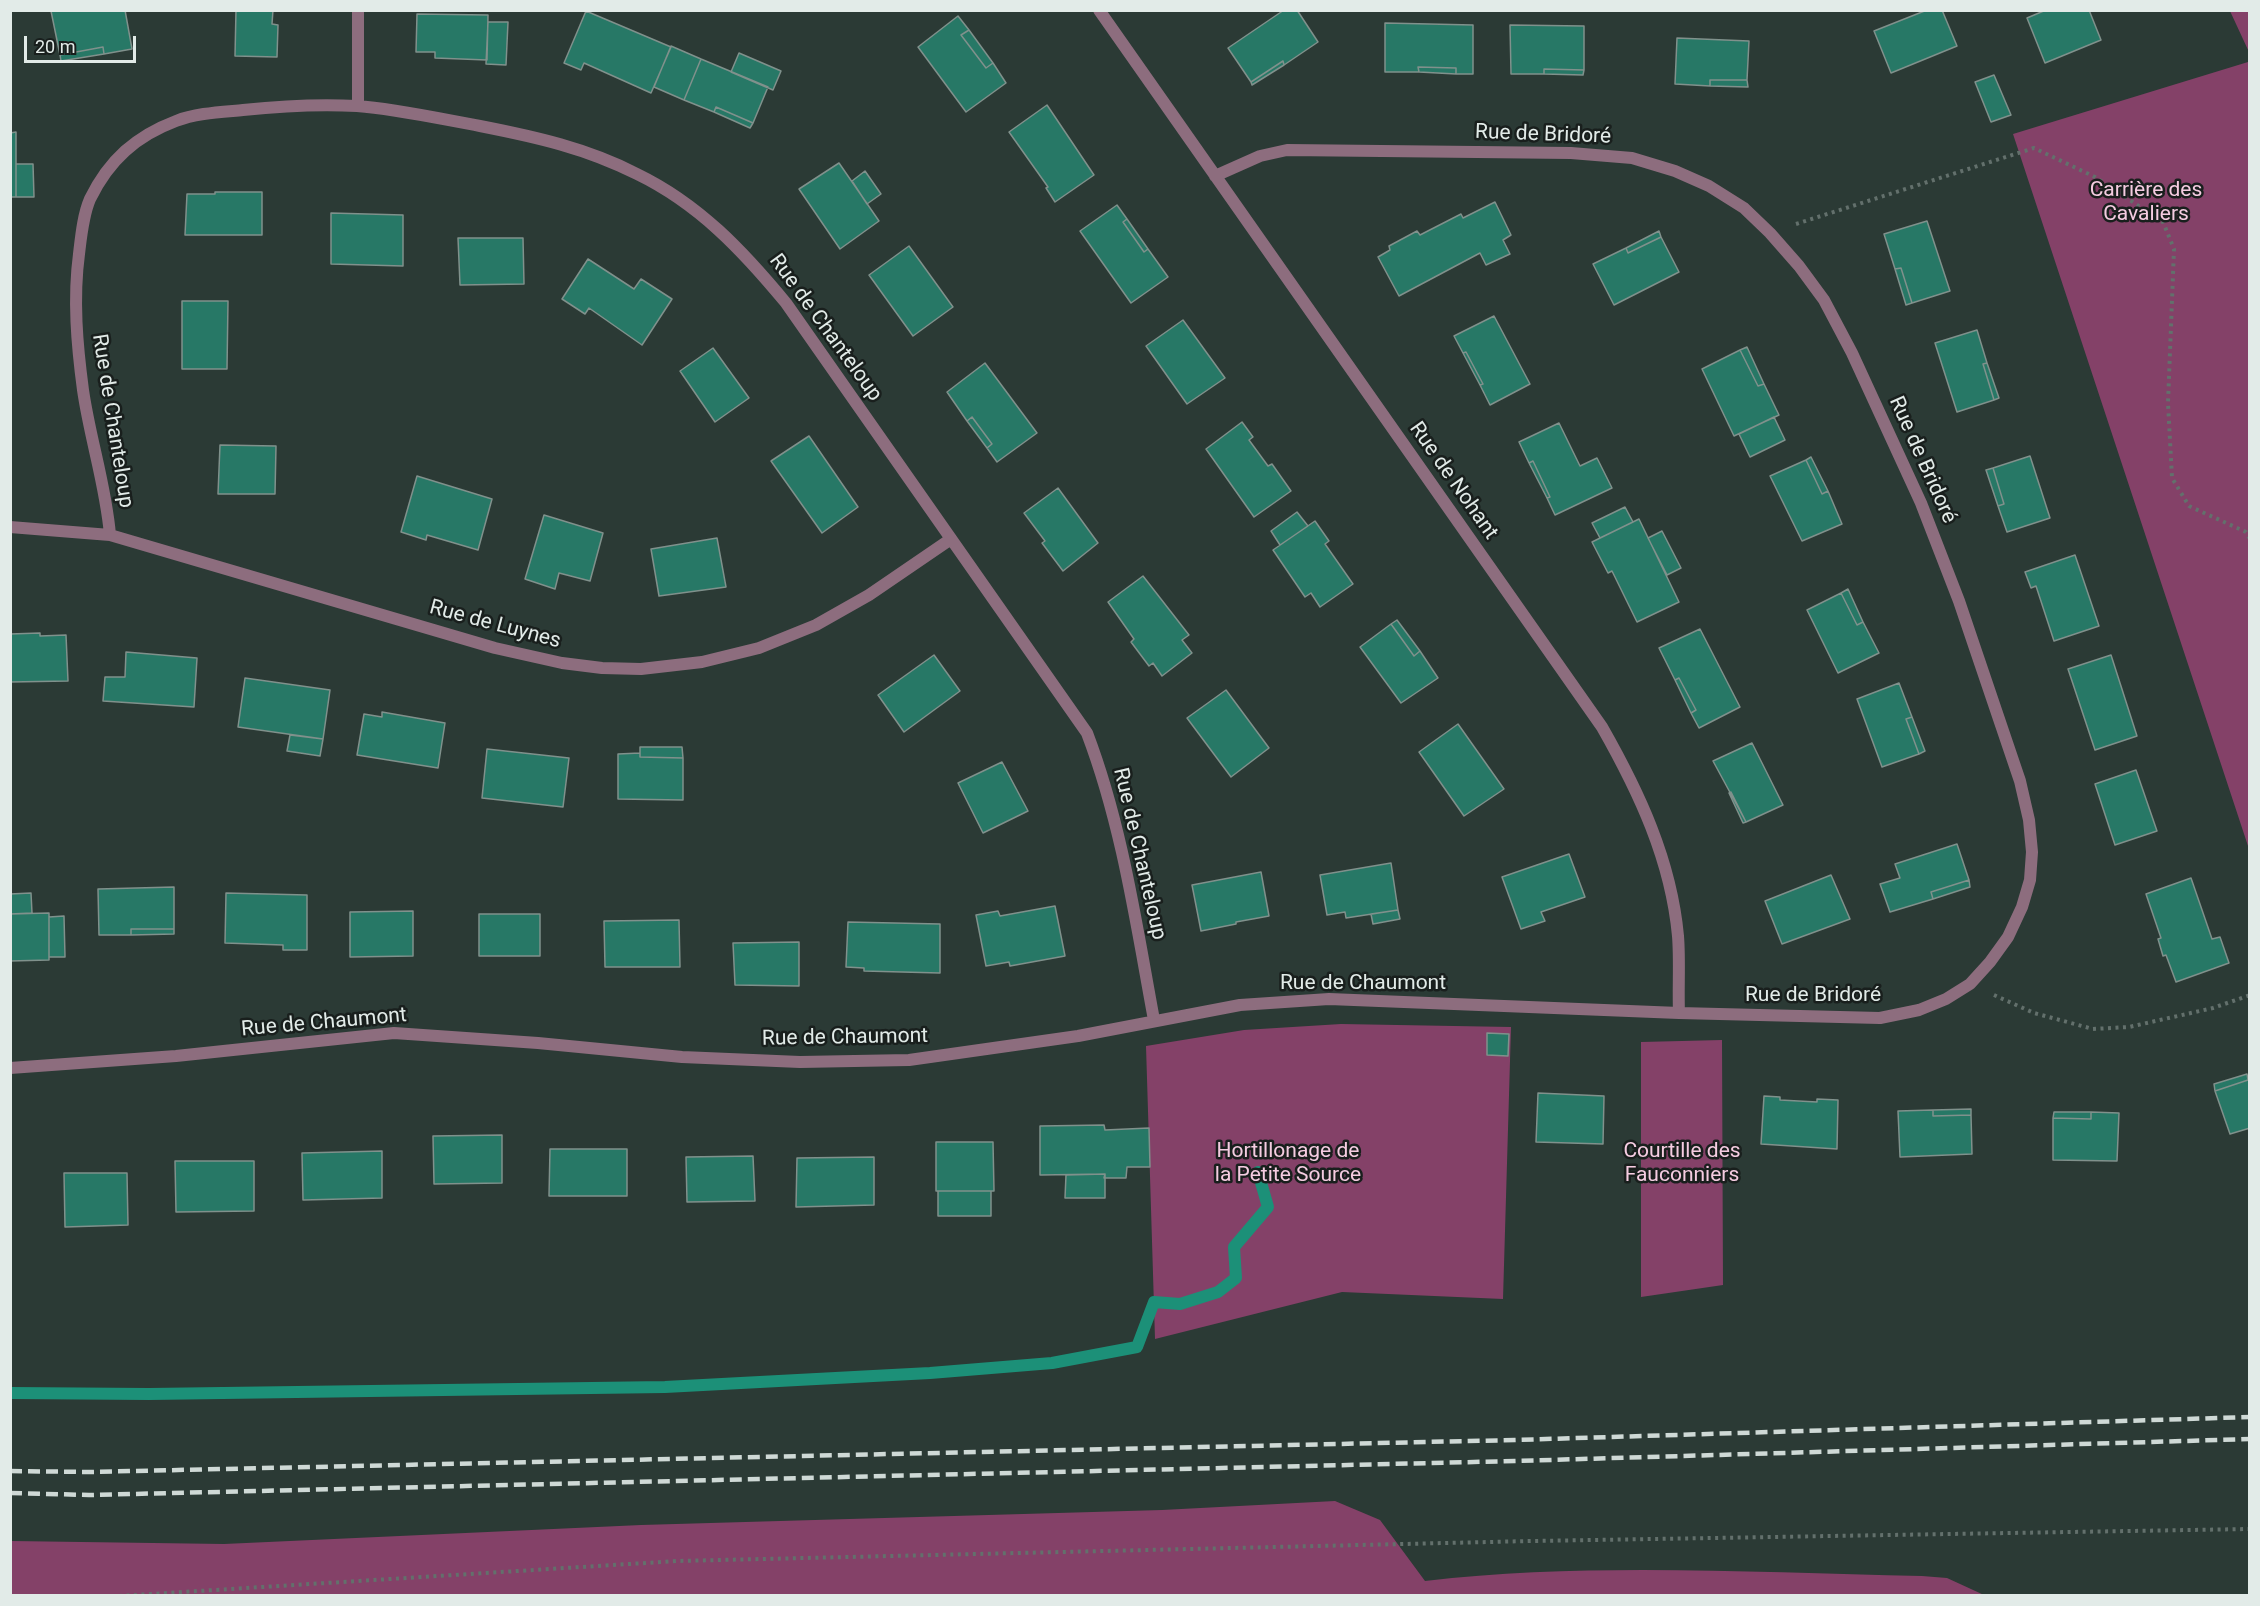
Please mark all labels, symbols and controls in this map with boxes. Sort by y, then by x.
scale bar [27,24,140,62]
text: 20 m [35,36,75,57]
street label: Rue de Bridoré [1474,120,1612,150]
park label: Carrière des Cavaliers [2090,178,2202,228]
street label: Rue de Chanteloup [763,249,887,407]
street label: Rue de Chanteloup [86,332,138,510]
street label: Rue de Bridoré [1883,393,1961,527]
street label: Rue de Nohant [1403,417,1503,545]
street label: Rue de Luynes [427,595,563,655]
street label: Rue de Chanteloup [1107,766,1171,942]
street label: Rue de Chaumont [1280,971,1446,997]
street label: Rue de Bridoré [1745,983,1881,1009]
street label: Rue de Chaumont [240,1003,408,1043]
street label: Rue de Chaumont [762,1024,928,1052]
park label: Hortillonage de la Petite Source [1215,1139,1361,1189]
park label: Courtille des Fauconniers [1623,1139,1741,1189]

